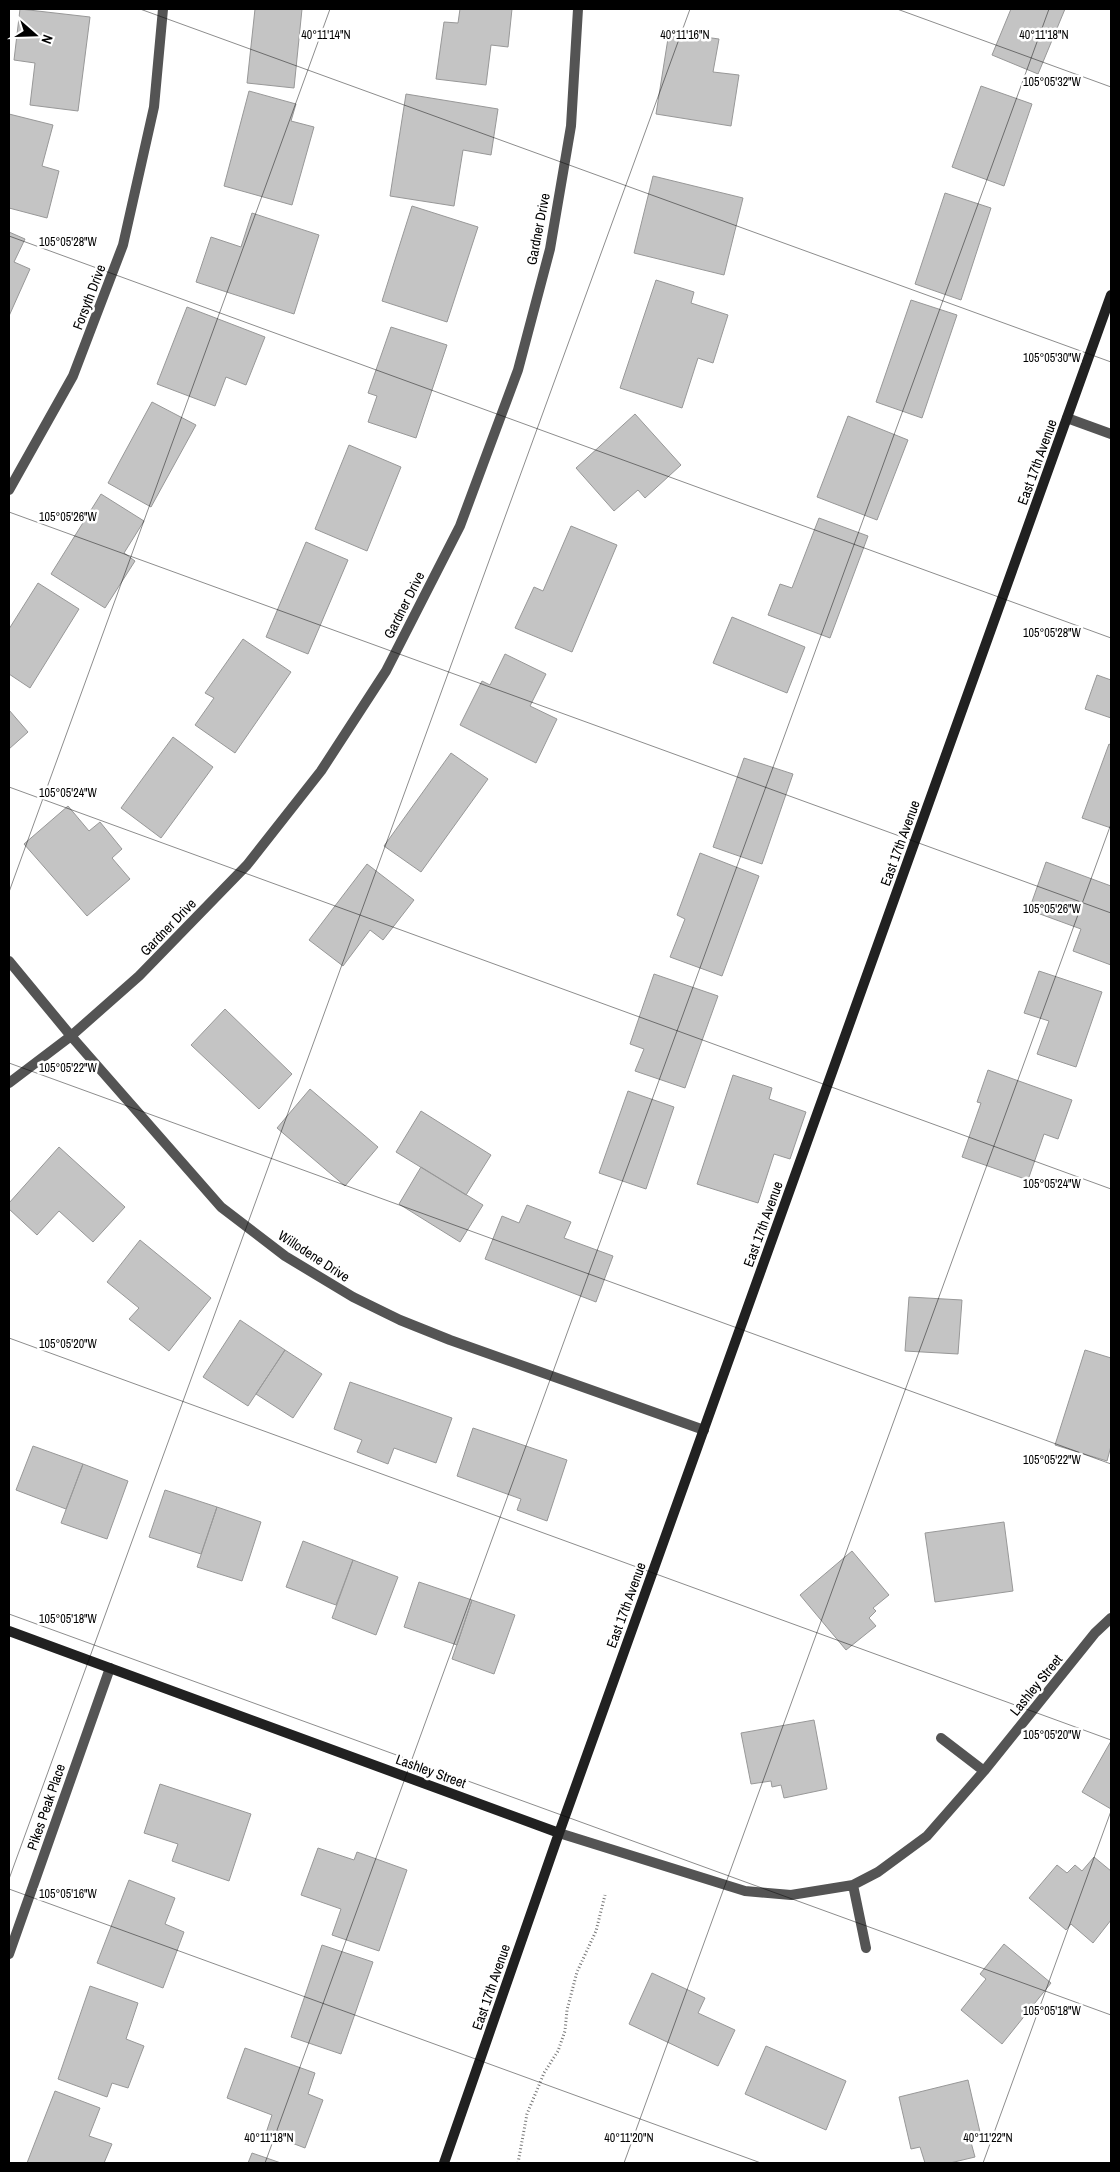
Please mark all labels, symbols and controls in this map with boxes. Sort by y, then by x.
north arrow [10,10,60,60]
text: 40°11'14"N [301,27,351,43]
text: 40°11'16"N [660,27,710,43]
text: 40°11'18"N [1019,27,1069,43]
text: N [37,32,57,46]
text: 105°05'32"W [1023,74,1082,90]
street label: Gardner Drive [522,192,554,266]
text: 105°05'28"W [39,234,98,250]
street label: Forsyth Drive [68,262,110,332]
text: 105°05'30"W [1023,350,1082,366]
street label: East 17th Avenue [1013,417,1061,507]
text: 105°05'26"W [39,509,98,525]
street label: Gardner Drive [379,569,429,641]
text: 105°05'28"W [1023,625,1082,641]
text: 105°05'24"W [39,785,98,801]
street label: East 17th Avenue [876,798,924,888]
street label: Gardner Drive [136,895,200,959]
text: 105°05'26"W [1023,901,1082,917]
text: 105°05'22"W [39,1060,98,1076]
text: 105°05'24"W [1023,1176,1082,1192]
street label: East 17th Avenue [739,1179,787,1269]
street label: Willodene Drive [275,1226,353,1286]
text: 105°05'20"W [39,1336,98,1352]
text: 105°05'22"W [1023,1452,1082,1468]
street label: East 17th Avenue [602,1560,650,1650]
text: 105°05'18"W [39,1611,98,1627]
street label: Lashley Street [1006,1651,1066,1719]
text: 105°05'20"W [1023,1727,1082,1743]
street label: Lashley Street [393,1750,469,1792]
street label: Pikes Peak Place [23,1762,69,1852]
text: 105°05'16"W [39,1886,98,1902]
street label: East 17th Avenue [468,1942,514,2032]
text: 105°05'18"W [1023,2003,1082,2019]
text: 40°11'18"N [244,2130,294,2146]
text: 40°11'20"N [604,2130,654,2146]
text: 40°11'22"N [963,2130,1013,2146]

